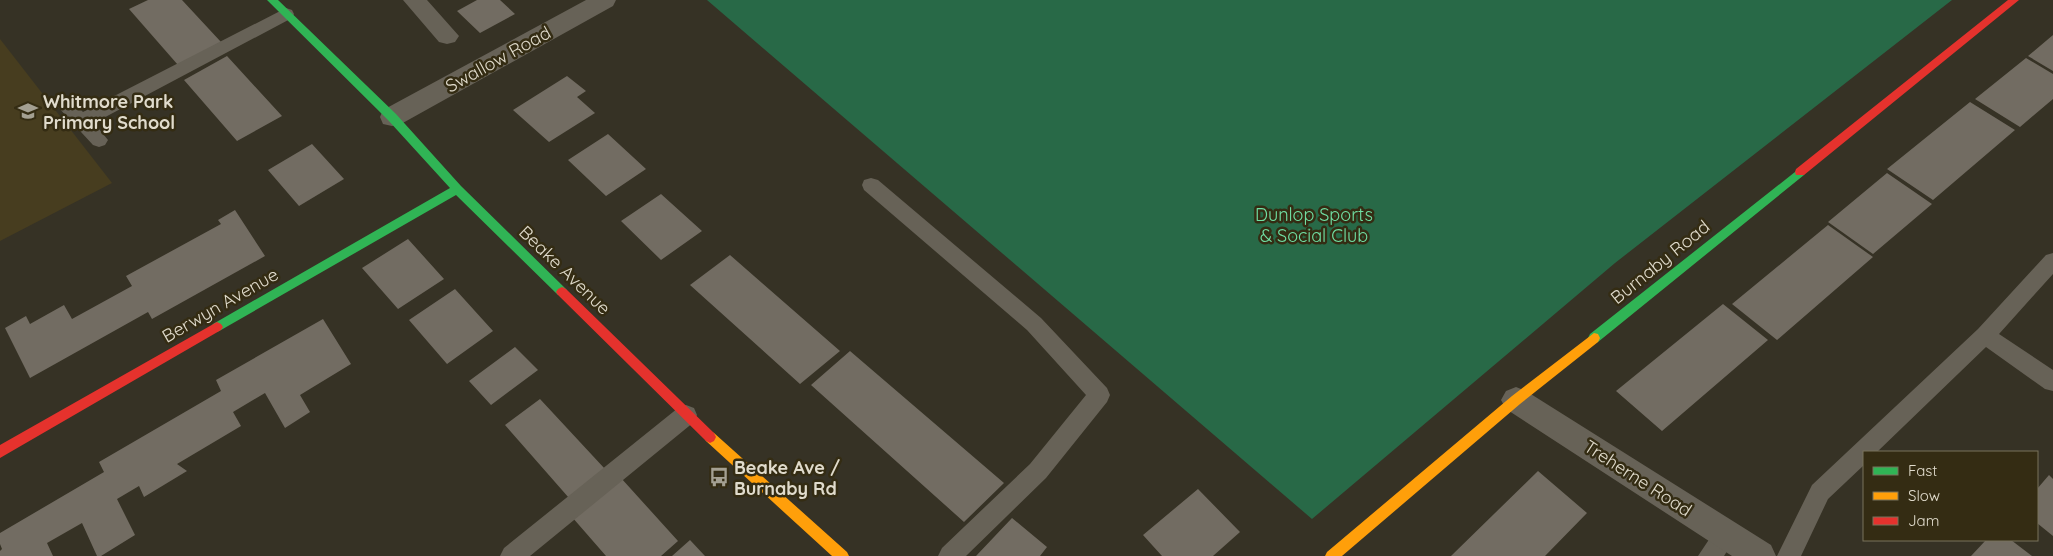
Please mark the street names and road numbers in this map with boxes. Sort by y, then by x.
street label: Swallow Road [441,21,555,97]
street label: Burnaby Road [1606,215,1714,309]
street label: Beake Avenue [514,220,616,320]
street label: Berwyn Avenue [158,262,282,348]
street label: Treherne Road [1580,435,1696,521]

